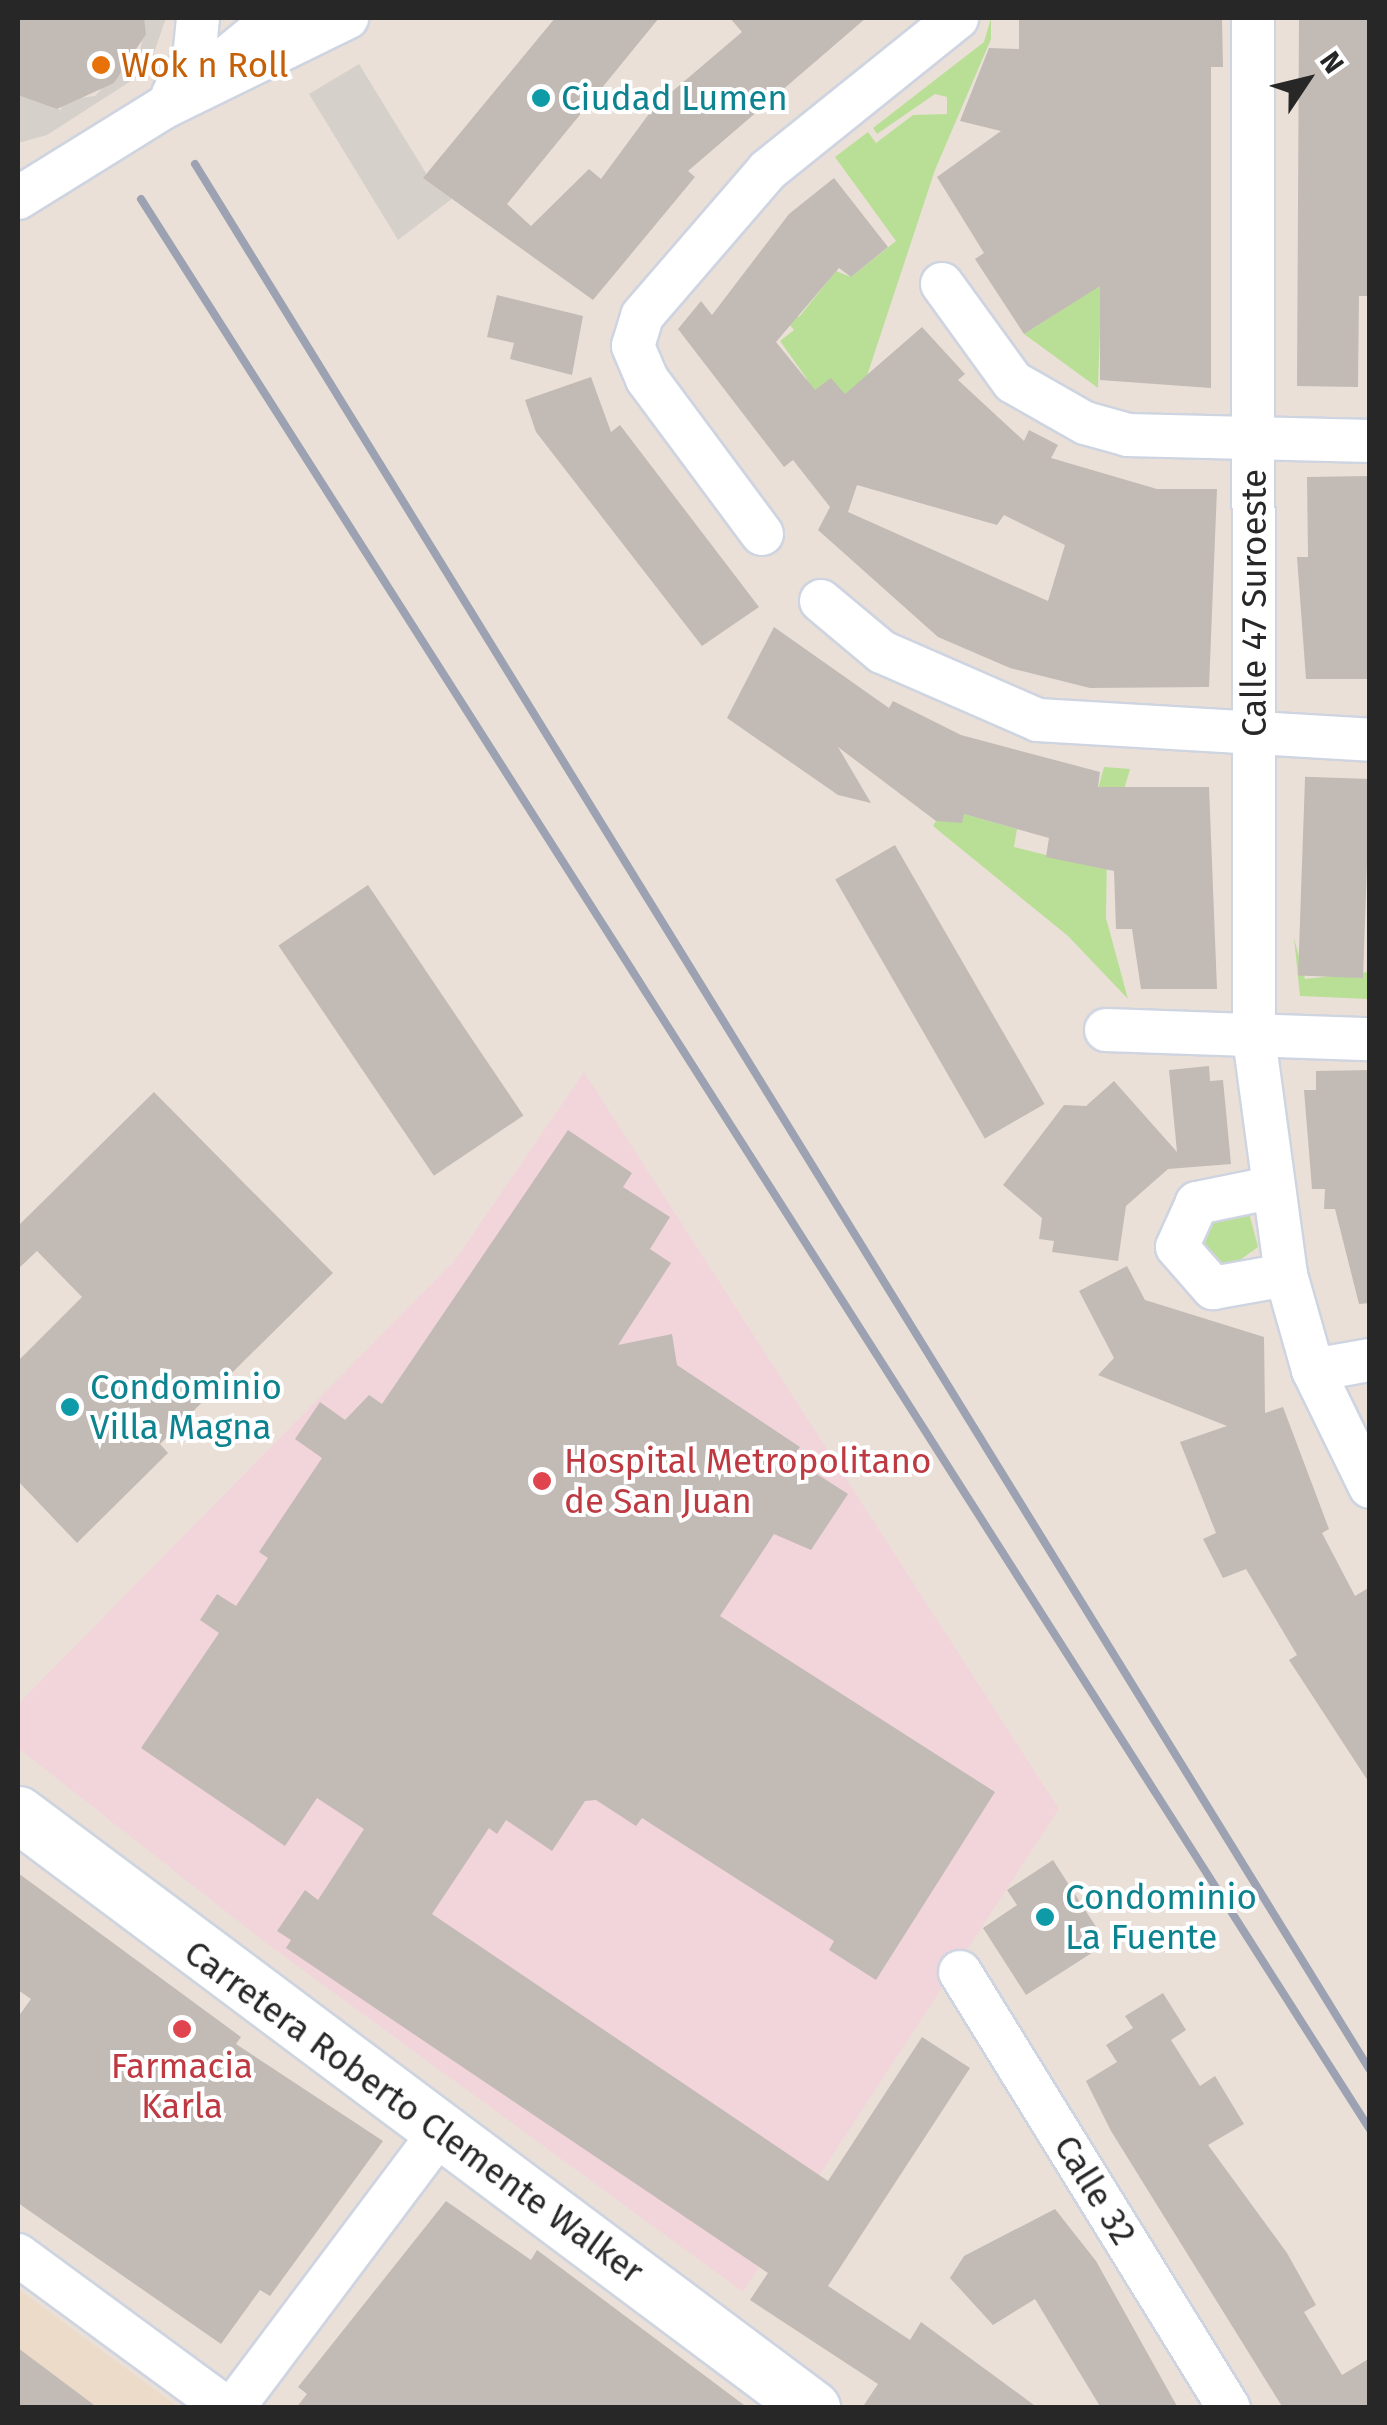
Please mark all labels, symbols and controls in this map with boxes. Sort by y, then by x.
north arrow [1257,30,1357,130]
place label: Wok n Roll [121,44,289,86]
text: N [1313,45,1351,80]
marker: Wok n Roll [90,54,112,76]
place label: Ciudad Lumen [561,77,788,119]
marker: Ciudad Lumen [530,87,552,109]
street label: Calle 47 Suroeste [1233,469,1275,737]
place label: Condominio Villa Magna [90,1366,282,1448]
marker: Condominio Villa Magna [59,1396,81,1418]
place label: Hospital Metropolitano de San Juan [564,1440,931,1522]
marker: Hospital Metropolitano de San Juan [529,1468,555,1494]
place label: Condominio La Fuente [1065,1876,1257,1958]
marker: Condominio La Fuente [1034,1906,1056,1928]
street label: Carretera Roberto Clemente Walker [176,1931,652,2293]
marker: Farmacia Karla [171,2018,193,2040]
place label: Farmacia Karla [111,2045,253,2127]
street label: Calle 32 [1045,2128,1145,2252]

